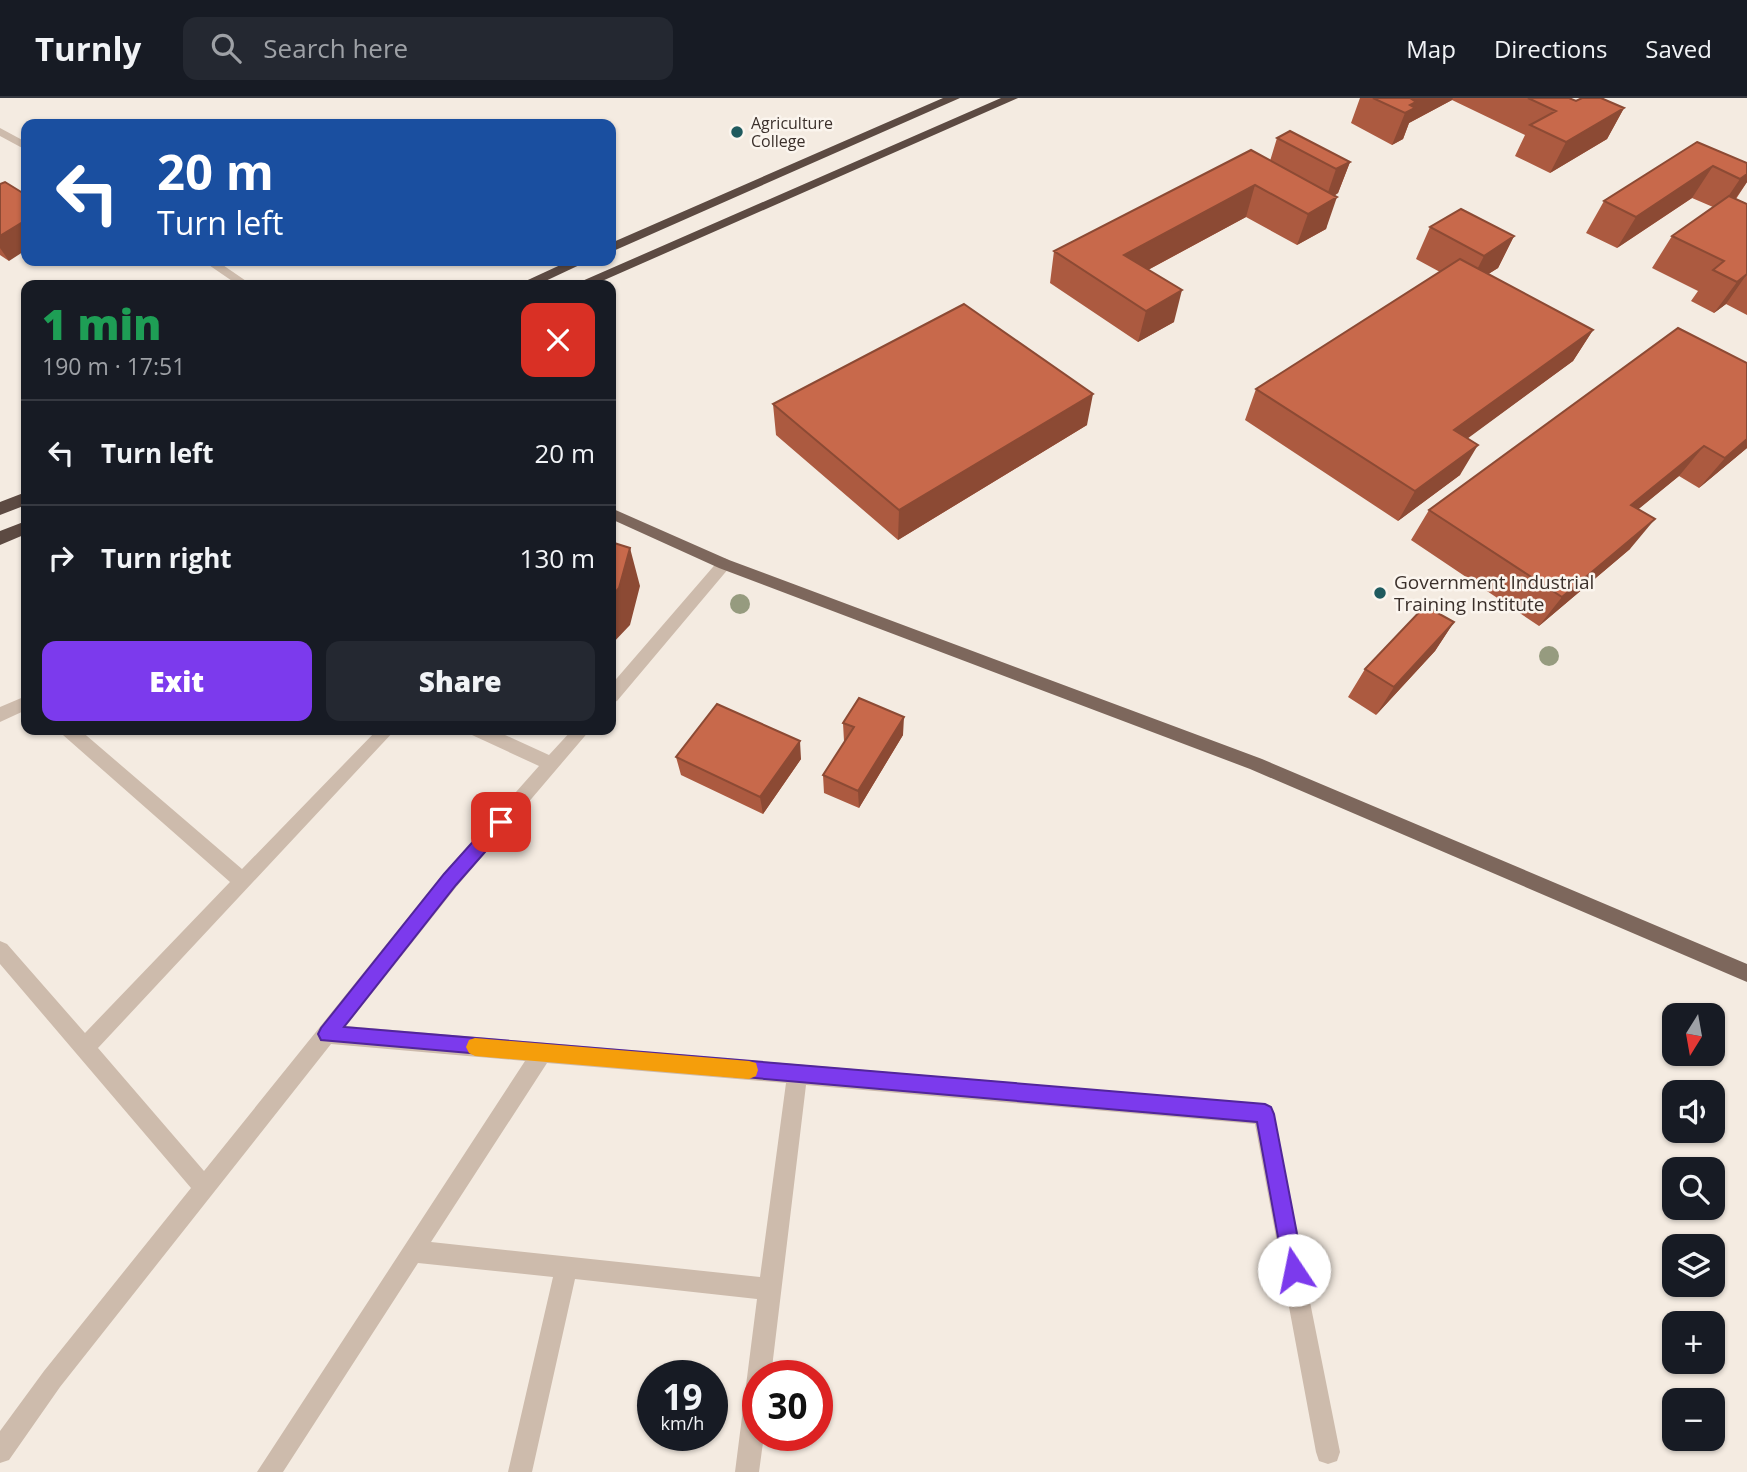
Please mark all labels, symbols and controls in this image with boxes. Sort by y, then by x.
search box [183,17,673,80]
text: Turnly [35,26,141,71]
icon: search [207,29,245,67]
text: Search here [263,30,408,66]
text: Map [1406,32,1456,65]
text: Directions [1494,32,1607,65]
text: Saved [1645,32,1712,65]
place label: Agriculture College [751,112,833,152]
marker: Agriculture College [729,124,745,140]
text: 20 m [157,138,274,204]
icon: left [42,147,133,238]
text: Turn left [157,201,283,244]
text: 1 min [42,295,161,352]
button: close [521,303,595,377]
text: 190 m · 17:51 [42,350,185,382]
icon: left [42,434,80,472]
text: Turn left [101,435,213,471]
text: 20 m [534,435,595,471]
icon: right [42,539,80,577]
text: Turn right [101,540,232,576]
text: 130 m [520,540,595,576]
place label: Government Industrial Training Institute [1394,569,1594,617]
marker: Government Industrial Training Institute [1372,585,1388,601]
button: Exit [42,641,312,721]
button: Share [326,641,595,721]
pin [471,792,531,852]
icon: arrive [482,803,520,841]
north arrow [1662,1003,1726,1066]
map controls [1662,1003,1725,1451]
button: sound [1662,1080,1725,1143]
button: search [1662,1157,1725,1220]
position arrow [1257,1233,1331,1307]
button: layers [1662,1234,1725,1297]
button: + [1662,1311,1725,1374]
speed limit sign: 30 [742,1360,833,1451]
text: 19 [662,1373,703,1420]
button: − [1662,1388,1725,1451]
text: km/h [661,1411,704,1435]

